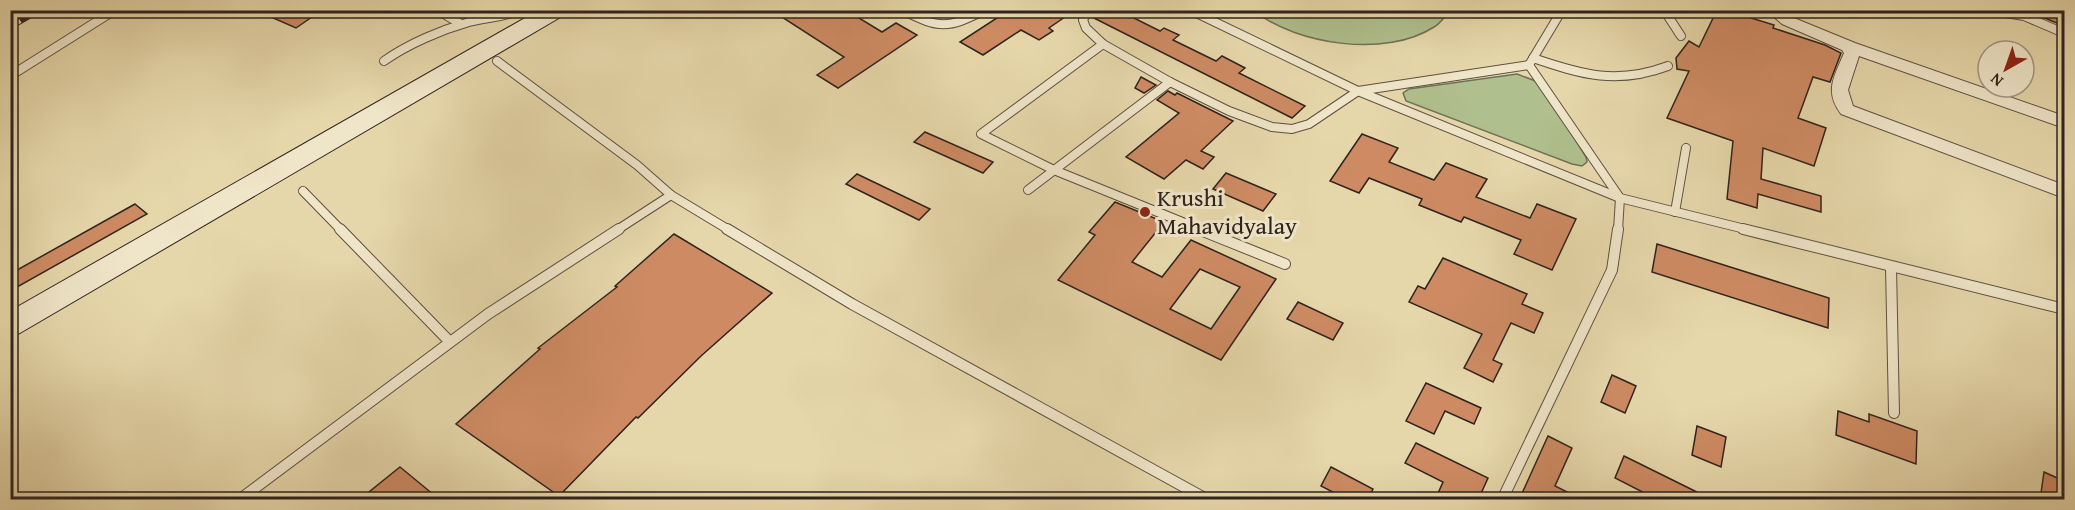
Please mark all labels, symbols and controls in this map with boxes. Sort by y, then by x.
north arrow [1976,39,2036,99]
text: N [1984,68,2008,93]
place label: Krushi Mahavidyalay [1157,180,1297,243]
marker: Krushi Mahavidyalay [1138,205,1152,219]

